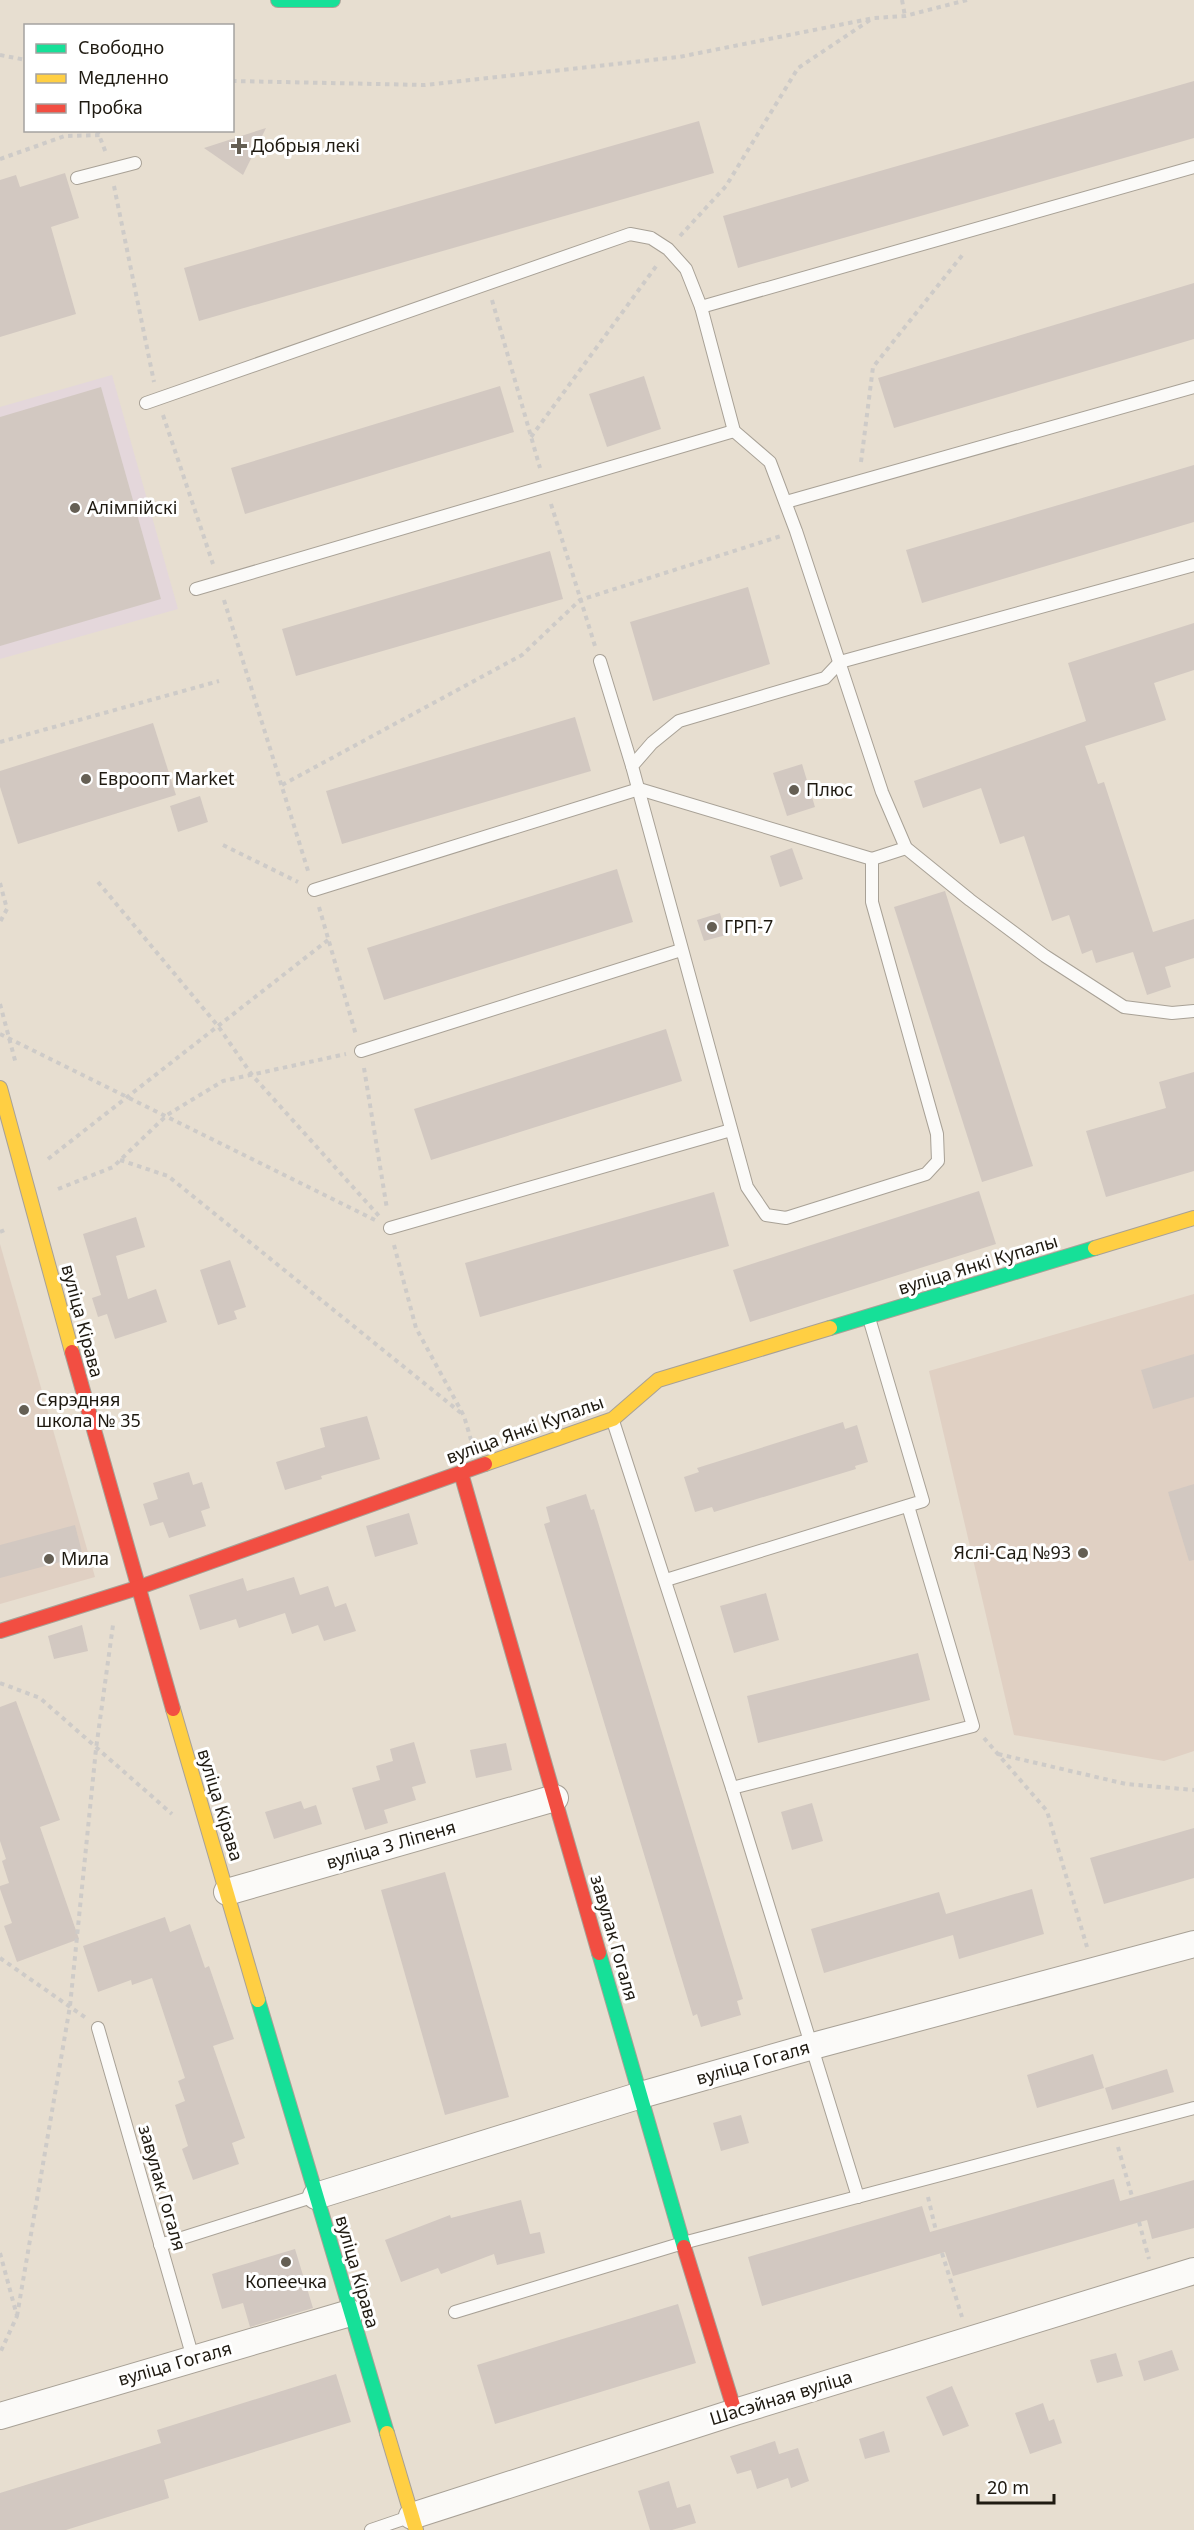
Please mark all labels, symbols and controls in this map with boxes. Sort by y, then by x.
legend [24,24,234,132]
text: Свободно [78,35,164,59]
text: Медленно [78,65,169,89]
text: Пробка [78,95,143,119]
place label: Добрыя лекі [251,133,360,157]
marker: Добрыя лекі [232,139,246,153]
place label: Алімпійскі [87,495,177,519]
marker: Алімпійскі [68,501,82,515]
place label: Евроопт Market [98,766,235,790]
marker: Евроопт Market [79,772,93,786]
place label: Плюс [806,777,853,801]
marker: Плюс [787,783,801,797]
place label: ГРП-7 [724,914,773,938]
marker: ГРП-7 [705,920,719,934]
street label: вуліца Янкі Купалы [895,1228,1061,1300]
street label: вуліца Кірава [56,1262,110,1380]
place label: Сярэдняя школа № 35 [36,1387,141,1432]
street label: вуліца Янкі Купалы [443,1389,607,1469]
marker: Сярэдняя школа № 35 [17,1403,31,1417]
place label: Яслі-Сад №93 [954,1540,1071,1564]
place label: Мила [61,1546,109,1570]
marker: Яслі-Сад №93 [1076,1546,1090,1560]
marker: Мила [42,1552,56,1566]
street label: вуліца Кірава [193,1746,249,1864]
street label: вуліца 3 Ліпеня [323,1814,458,1874]
street label: завулак Гогаля [586,1872,644,2003]
street label: вуліца Гогаля [693,2034,812,2090]
street label: завулак Гогаля [134,2122,192,2253]
street label: вуліца Кірава [330,2213,386,2331]
marker: Копеечка [279,2255,293,2269]
place label: Копеечка [245,2269,327,2293]
street label: вуліца Гогаля [115,2335,234,2391]
street label: Шасэйная вуліца [706,2364,855,2430]
scale bar [978,2467,1054,2505]
text: 20 m [987,2475,1029,2499]

